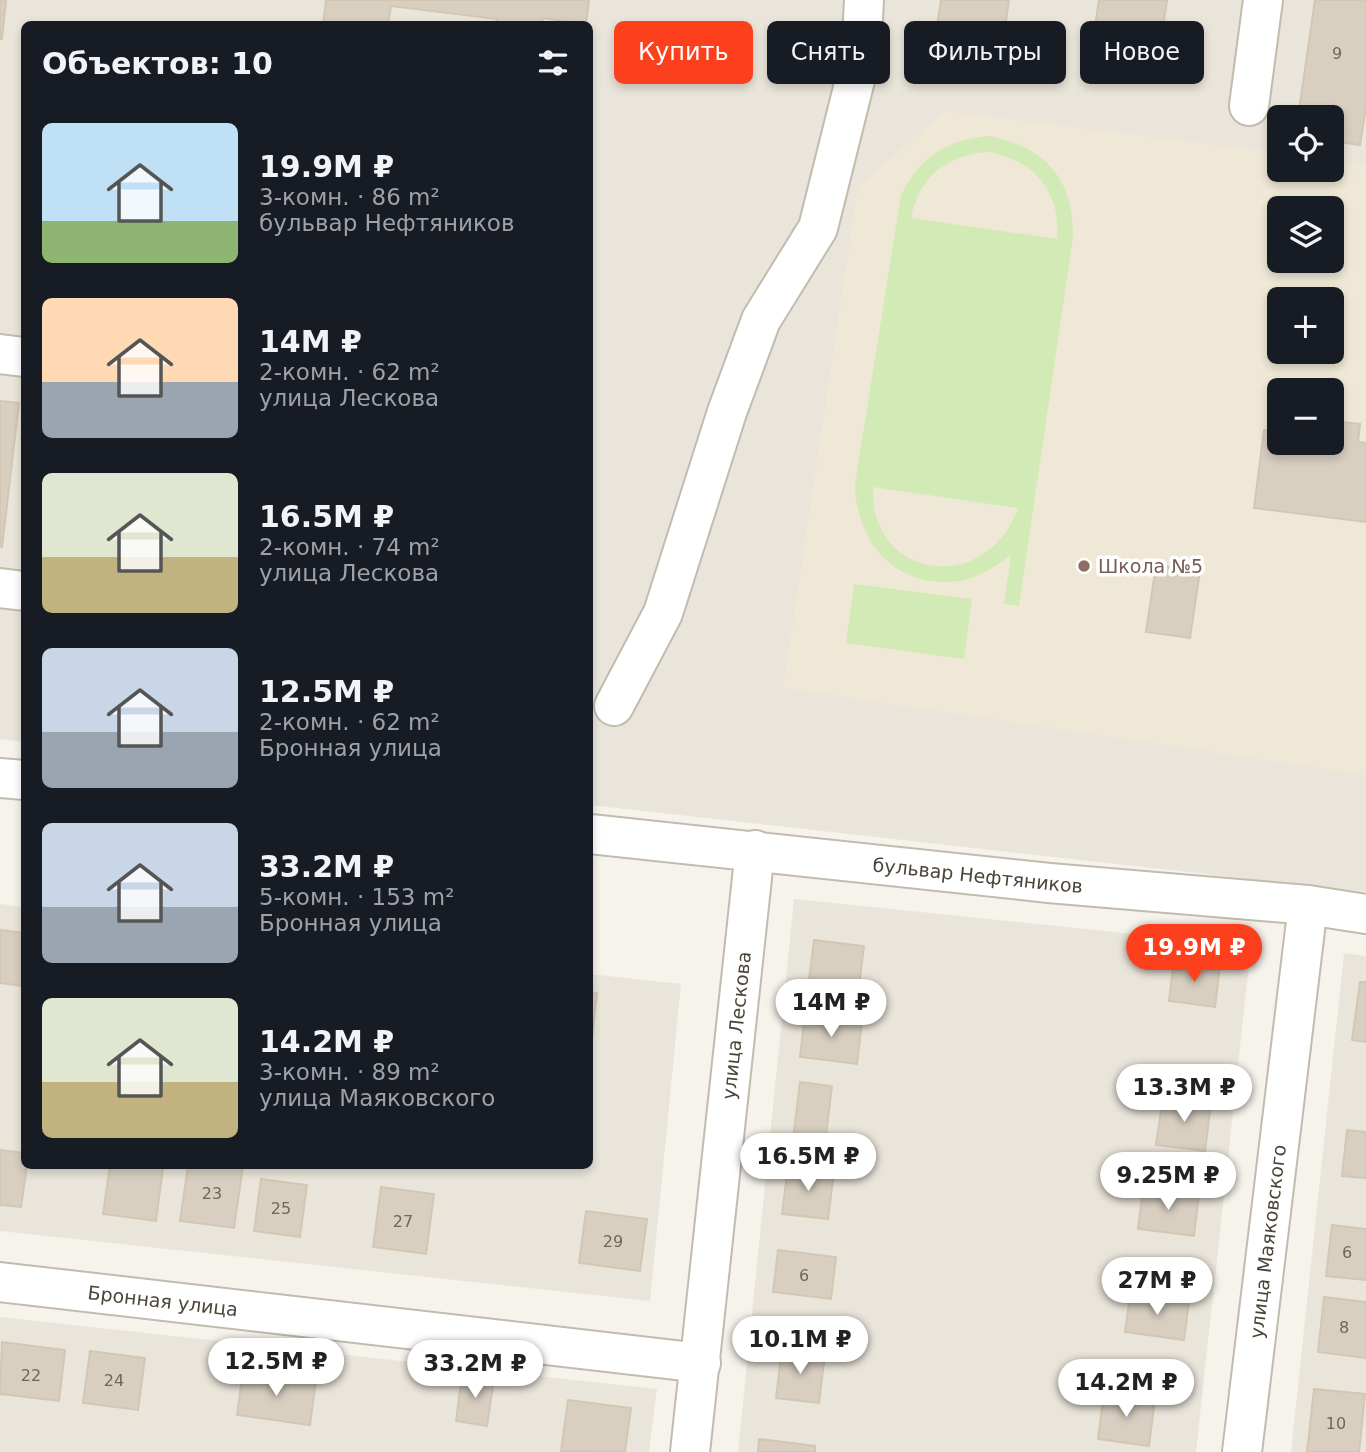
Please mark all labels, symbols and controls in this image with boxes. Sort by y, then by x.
chip: Купить [614,21,753,84]
chip: Снять [767,21,890,84]
chip: Фильтры [904,21,1066,84]
chip: Новое [1080,21,1204,84]
icon: filters [534,44,572,82]
house number: 9 [1332,44,1342,63]
text: Объектов: 10 [42,46,273,81]
map controls [1267,105,1344,455]
button: locate [1267,105,1344,182]
text: 19.9M ₽ [259,149,394,184]
icon: home [98,151,182,235]
text: 3-комн. · 86 m² [259,184,440,210]
button: layers [1267,196,1344,273]
text: бульвар Нефтяников [259,210,514,236]
button: + [1267,287,1344,364]
text: 14M ₽ [259,324,362,359]
icon: home [98,326,182,410]
text: 2-комн. · 62 m² [259,359,440,385]
button: − [1267,378,1344,455]
text: улица Лескова [259,385,439,411]
text: 16.5M ₽ [259,499,394,534]
icon: home [98,501,182,585]
text: 2-комн. · 74 m² [259,534,440,560]
place label: Школа №5 [1098,555,1203,577]
marker: Школа №5 [1076,558,1092,574]
text: улица Лескова [259,560,439,586]
text: 12.5M ₽ [259,674,394,709]
icon: home [98,676,182,760]
text: 2-комн. · 62 m² [259,709,440,735]
text: Бронная улица [259,735,442,761]
text: 33.2M ₽ [259,849,394,884]
icon: home [98,851,182,935]
street label: бульвар Нефтяников [872,853,1084,897]
text: 5-комн. · 153 m² [259,884,454,910]
text: Бронная улица [259,910,442,936]
pin: 19.9M ₽ [1129,925,1259,984]
text: 19.9M ₽ [1142,934,1246,960]
street label: улица Лескова [717,950,755,1101]
pin: 14M ₽ [782,979,880,1039]
text: 14M ₽ [792,989,870,1015]
text: 14.2M ₽ [259,1024,394,1059]
icon: home [98,1026,182,1110]
text: 3-комн. · 89 m² [259,1059,440,1085]
pin: 13.3M ₽ [1119,1064,1249,1124]
text: 13.3M ₽ [1132,1074,1236,1100]
text: улица Маяковского [259,1085,495,1111]
pin: 16.5M ₽ [743,1134,873,1193]
text: 16.5M ₽ [756,1143,860,1169]
street label: улица Маяковского [1245,1143,1290,1340]
pin: 9.25M ₽ [1103,1152,1233,1212]
text: 9.25M ₽ [1116,1162,1220,1188]
house number: 23 [202,1184,222,1203]
house number: 25 [271,1199,291,1218]
house number: 27 [393,1212,413,1231]
house number: 29 [603,1232,623,1251]
house number: 6 [1342,1243,1352,1262]
pin: 27M ₽ [1108,1258,1206,1317]
house number: 6 [799,1266,809,1285]
text: 27M ₽ [1118,1267,1196,1293]
street label: Бронная улица [87,1281,239,1320]
pin: 10.1M ₽ [735,1316,865,1376]
house number: 8 [1339,1318,1349,1337]
text: 10.1M ₽ [748,1326,852,1352]
pin: 12.5M ₽ [211,1338,341,1398]
pin: 33.2M ₽ [410,1340,540,1400]
text: 12.5M ₽ [224,1348,328,1374]
text: 33.2M ₽ [423,1350,527,1376]
pin: 14.2M ₽ [1061,1360,1191,1419]
house number: 22 [21,1366,41,1385]
text: 14.2M ₽ [1074,1369,1178,1395]
house number: 24 [104,1371,124,1390]
house number: 10 [1326,1414,1346,1433]

